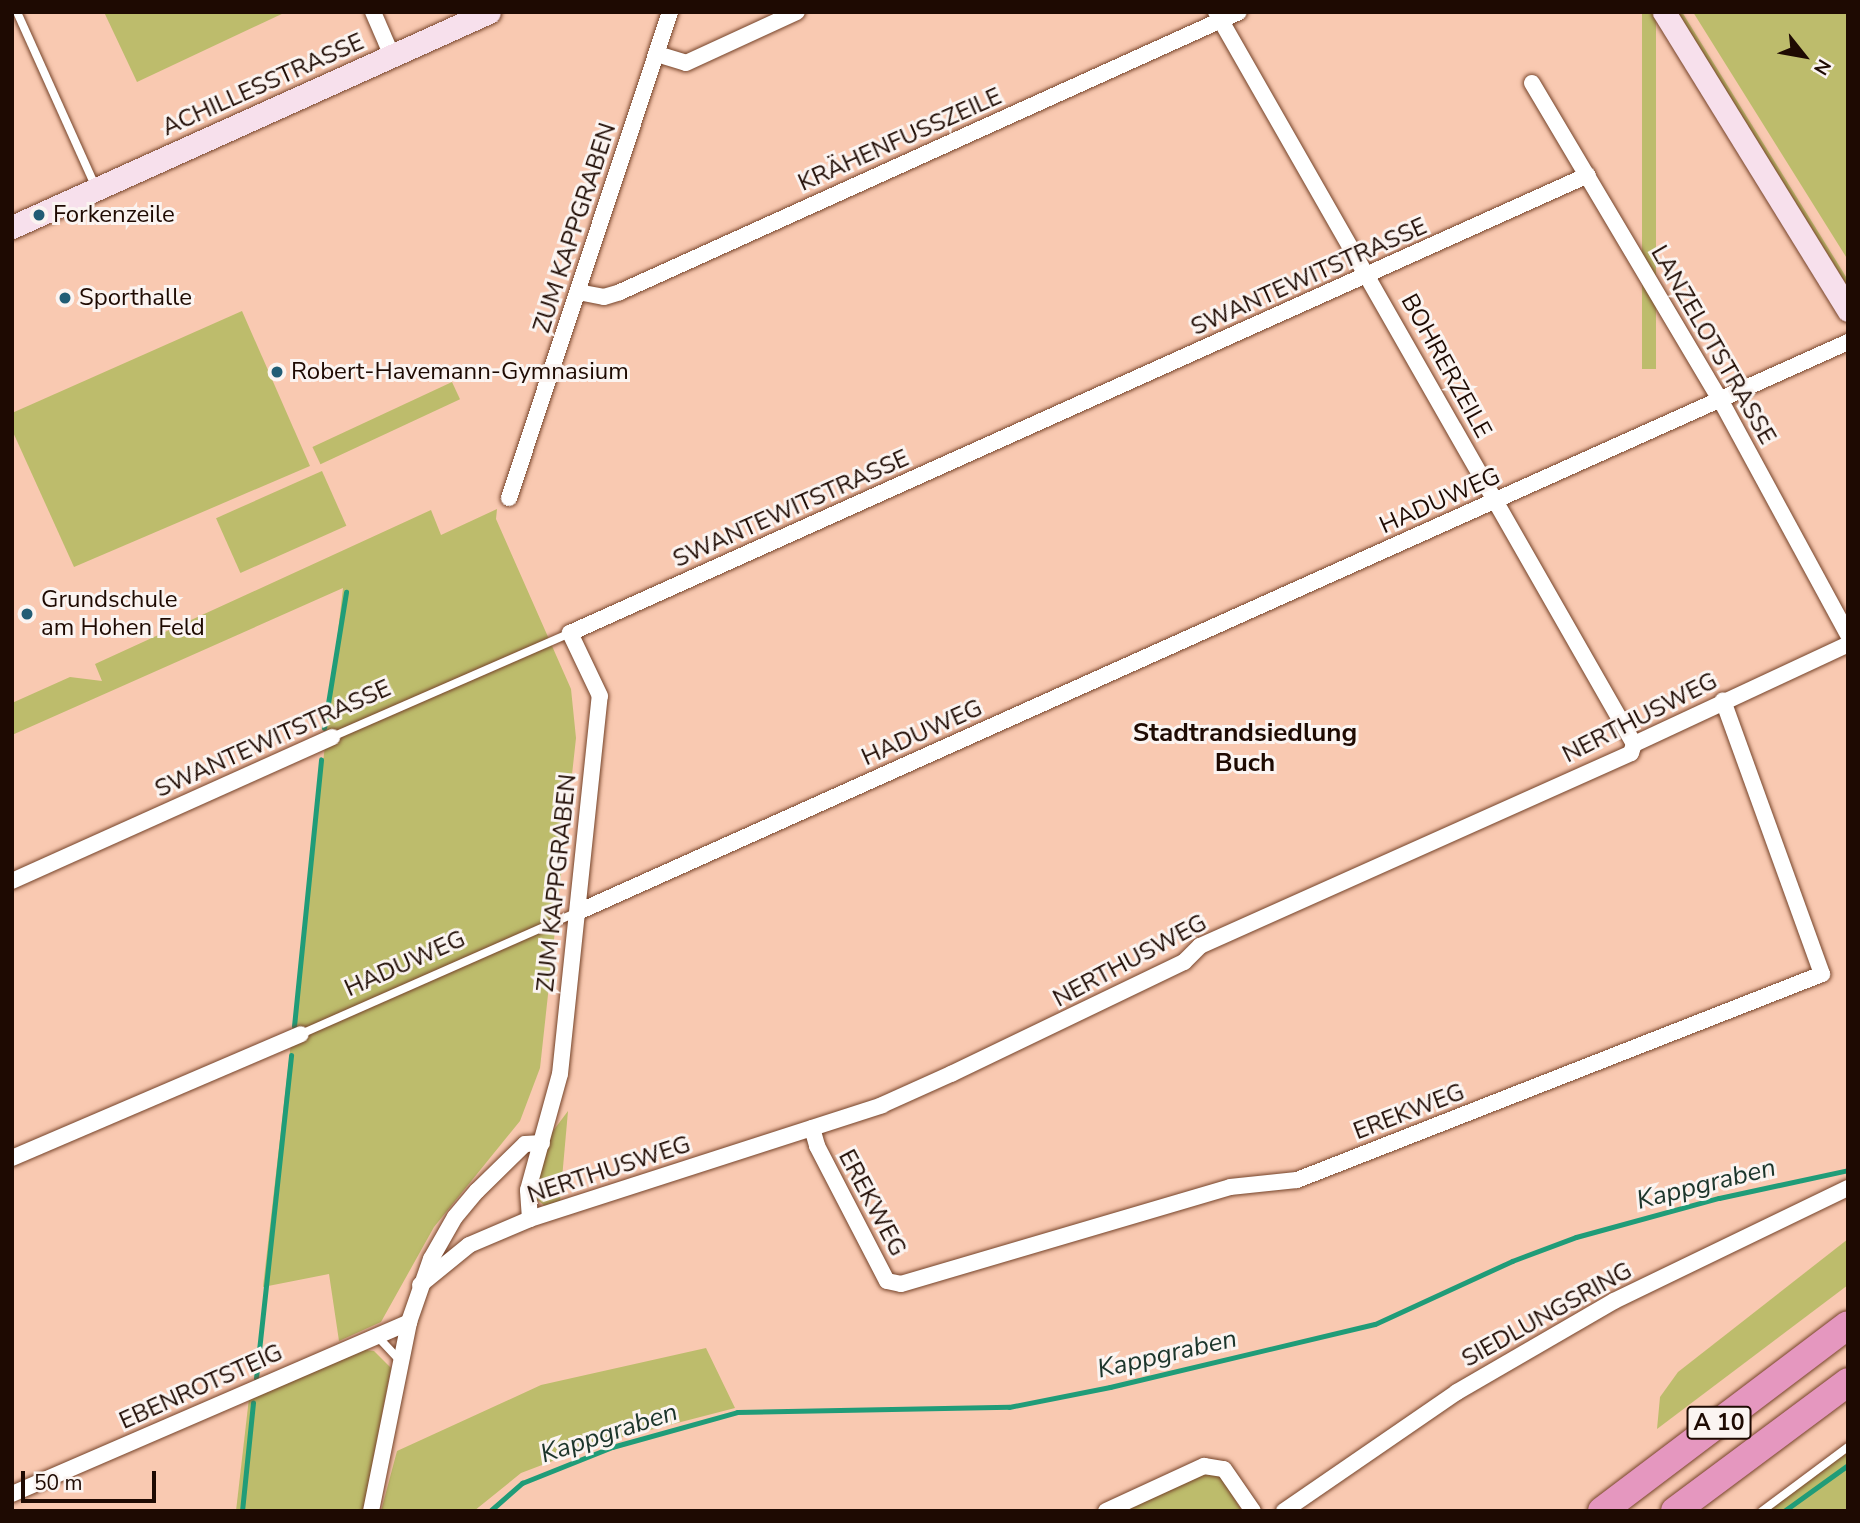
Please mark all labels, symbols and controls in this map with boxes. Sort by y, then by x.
north arrow [1769,21,1839,91]
street label: ACHILLESSTRASSE [158,28,368,142]
text: N [1807,54,1837,80]
street label: KRÄHENFUSSZEILE [794,82,1006,198]
street label: ZUM KAPPGRABEN [527,119,623,337]
place label: Forkenzeile [53,201,175,229]
marker: Forkenzeile [31,207,47,223]
street label: SWANTEWITSTRASSE [1187,212,1431,342]
street label: LANZELOTSTRASSE [1644,240,1782,450]
place label: Sporthalle [79,284,192,312]
street label: BOHRERZEILE [1395,289,1497,443]
marker: Sporthalle [57,290,73,306]
place label: Robert-Havemann-Gymnasium [291,358,629,386]
marker: Robert-Havemann-Gymnasium [269,364,285,380]
street label: SWANTEWITSTRASSE [669,444,913,574]
street label: HADUWEG [1375,462,1505,540]
place label: Grundschule am Hohen Feld [41,586,205,642]
marker: Grundschule am Hohen Feld [19,606,35,622]
street label: NERTHUSWEG [1558,667,1722,769]
street label: SWANTEWITSTRASSE [151,674,395,804]
street label: HADUWEG [857,694,987,772]
district label: Stadtrandsiedlung Buch [1133,717,1357,778]
street label: ZUM KAPPGRABEN [531,773,583,993]
street label: NERTHUSWEG [1048,908,1212,1014]
street label: HADUWEG [340,925,470,1003]
street label: EREKWEG [1349,1078,1469,1146]
street label: NERTHUSWEG [524,1130,694,1210]
street label: EREKWEG [832,1145,912,1261]
water label: Kappgraben [1633,1152,1779,1216]
street label: SIEDLUNGSRING [1457,1256,1637,1374]
water label: Kappgraben [1094,1323,1240,1385]
street label: EBENROTSTEIG [115,1338,287,1436]
water label: Kappgraben [537,1396,681,1470]
road number: A 10 [1686,1404,1752,1442]
scale bar [24,1456,159,1500]
text: 50 m [34,1469,83,1497]

